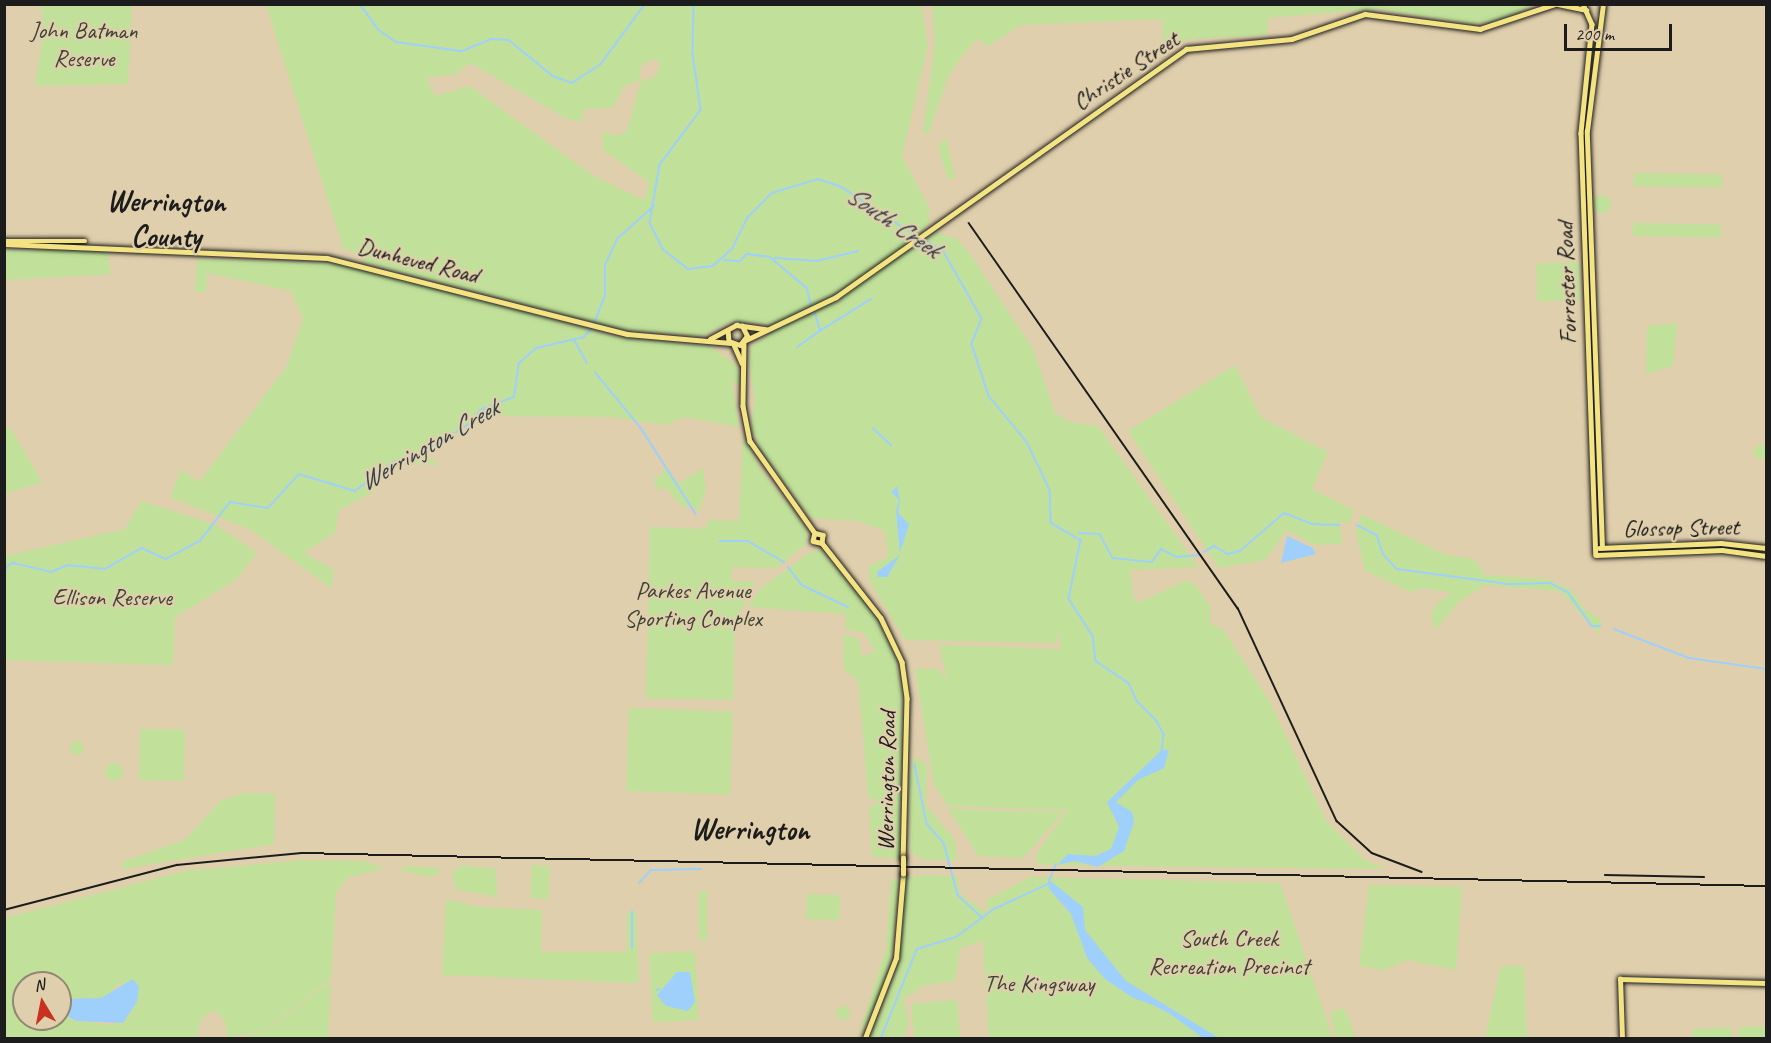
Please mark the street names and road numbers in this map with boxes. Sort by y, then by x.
street label: Christie Street [1067,25,1185,117]
street label: Forrester Road [1550,221,1584,345]
street label: Dunheved Road [355,232,481,290]
street label: Glossop Street [1623,513,1739,543]
street label: Werrington Road [871,711,903,851]

